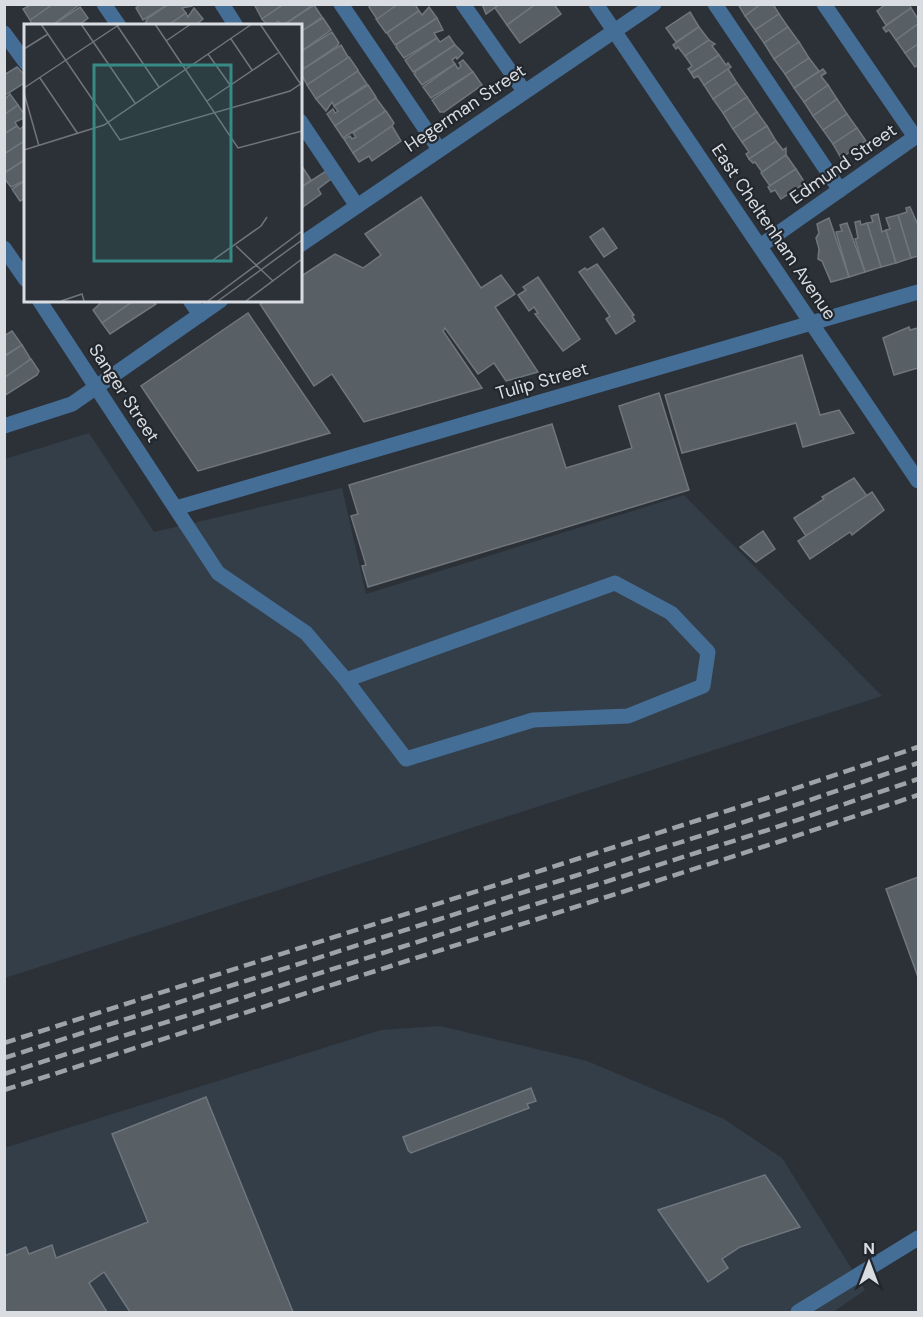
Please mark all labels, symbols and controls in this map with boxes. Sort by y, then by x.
inset map [24,24,302,302]
street label: Hegerman Street [400,59,530,157]
street label: Edmund Street [785,118,901,210]
street label: East Cheltenham Avenue [706,139,842,325]
street label: Sanger Street [83,339,165,447]
street label: Tulip Street [493,356,591,406]
north arrow [839,1233,899,1293]
text: N [863,1238,875,1259]

